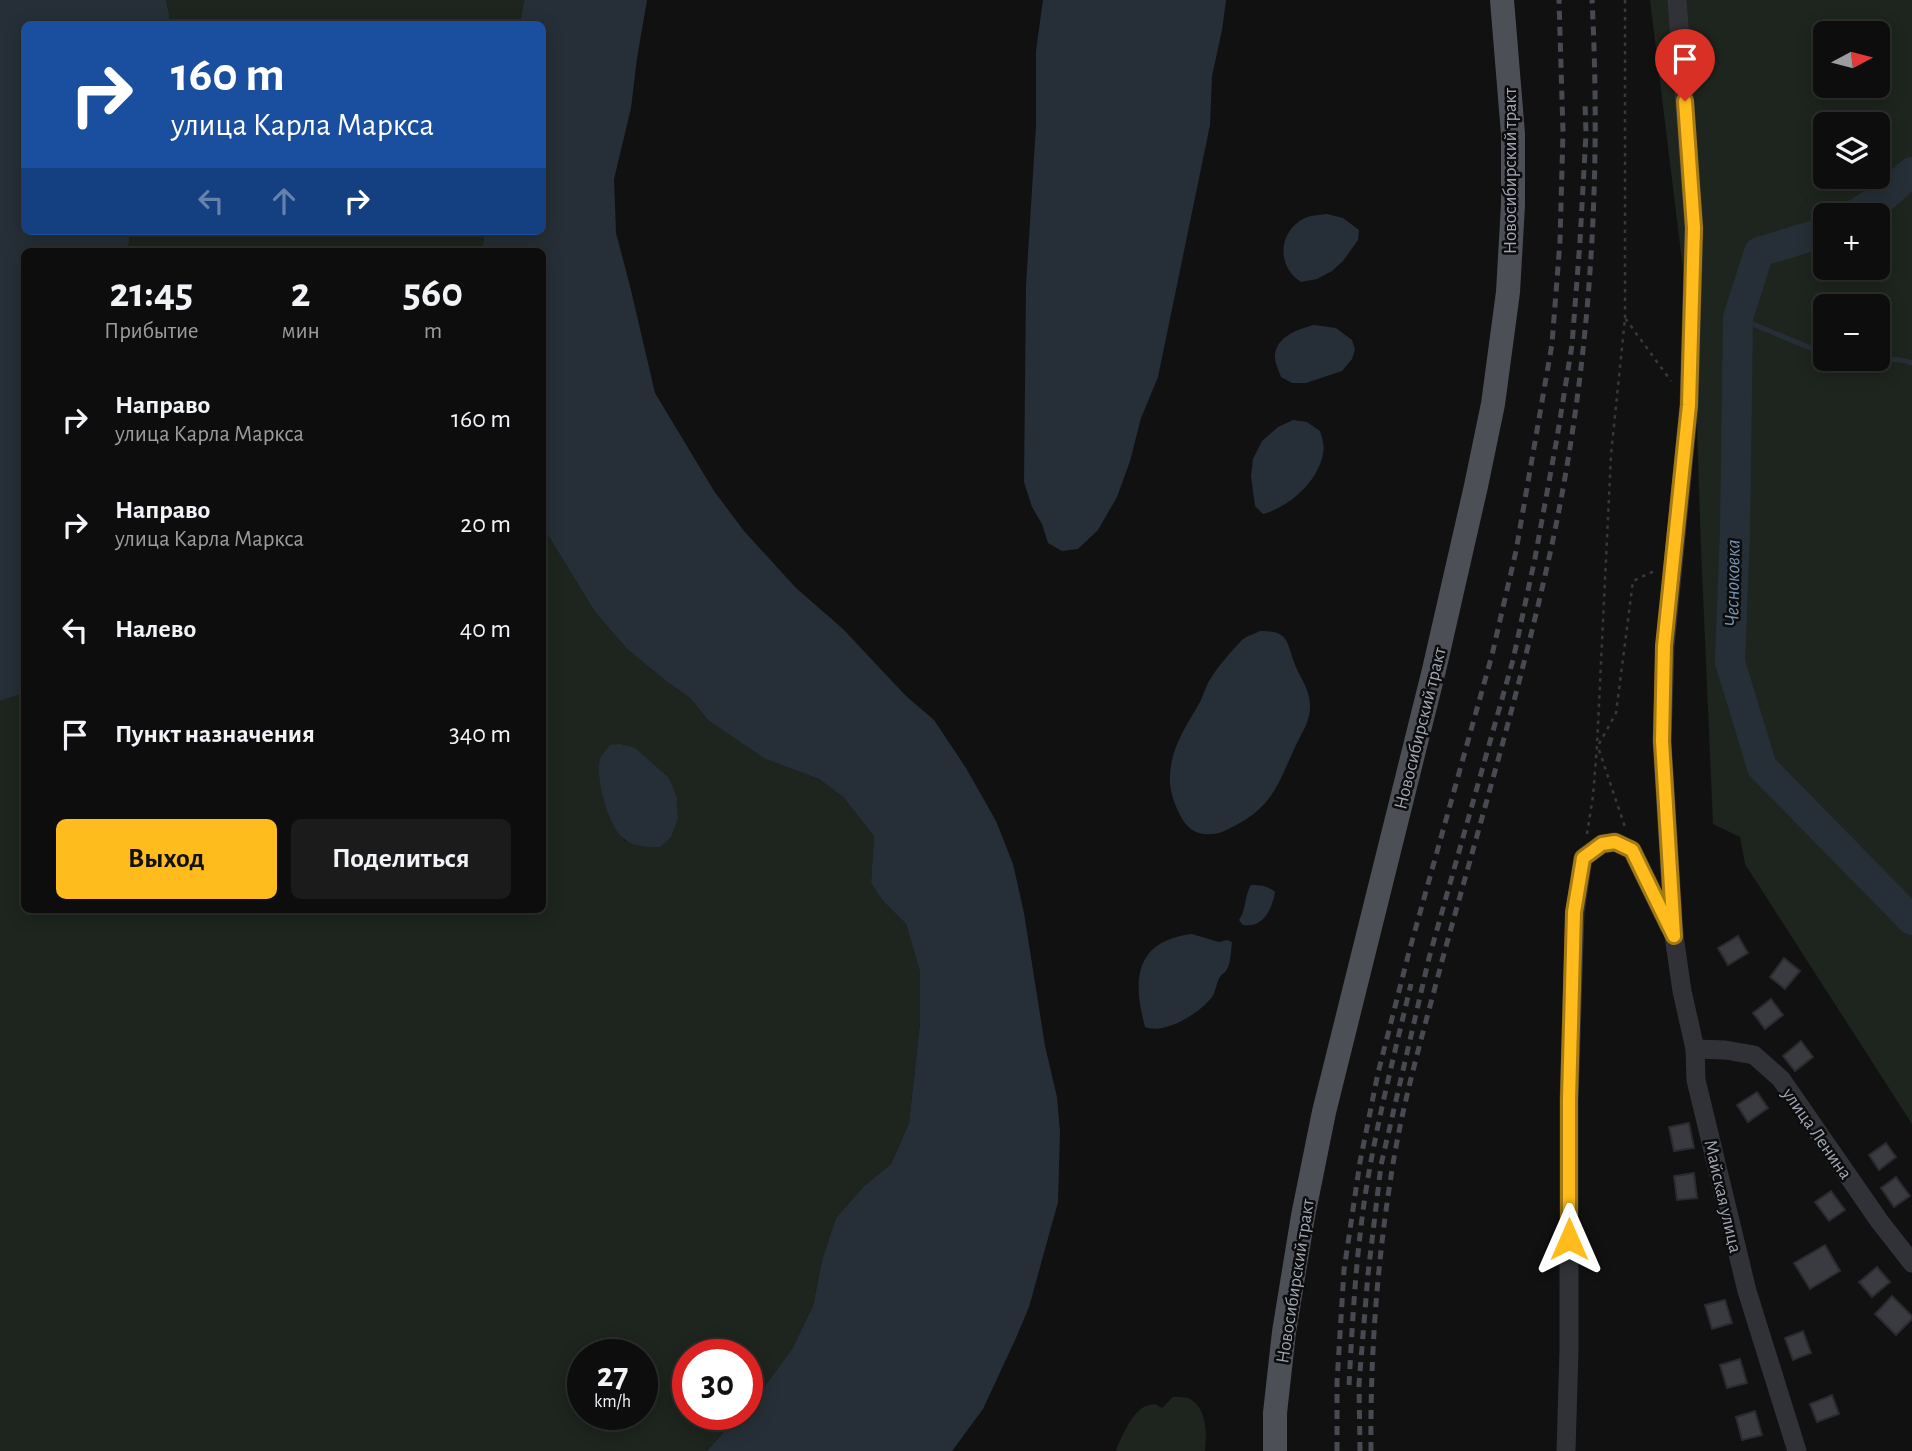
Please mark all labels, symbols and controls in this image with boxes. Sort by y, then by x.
north arrow [1813,21,1890,98]
map controls [1813,21,1890,371]
pin [1655,29,1715,101]
icon: arrive [1666,40,1704,78]
icon: right [56,49,147,140]
text: 160 m [171,51,285,100]
street label: Новосибирский тракт [1501,88,1520,254]
text: улица Карла Маркса [171,109,434,141]
button: layers [1813,112,1890,189]
icon: left [192,182,230,220]
icon: ahead [265,182,303,220]
icon: right [338,182,376,220]
button: + [1813,203,1890,280]
text: 21:45 [109,272,193,314]
text: 2 [291,272,311,314]
text: 560 [403,272,463,314]
button: − [1813,294,1890,371]
text: Прибытие [104,320,199,343]
text: мин [282,320,320,343]
text: m [424,320,442,343]
text: Направо [115,392,210,418]
icon: right [56,401,94,439]
text: 160 m [451,406,511,432]
text: улица Карла Маркса [115,423,304,446]
text: Направо [115,497,210,523]
icon: right [56,506,94,544]
text: 20 m [460,511,511,537]
text: улица Карла Маркса [115,528,304,551]
water label: Чесноковка [1721,539,1744,627]
icon: left [56,611,94,649]
text: Налево [115,616,196,642]
text: 40 m [460,616,511,642]
street label: Новосибирский тракт [1391,645,1450,811]
icon: arrive [56,716,94,754]
text: Пункт назначения [115,721,315,747]
text: 340 m [449,721,511,747]
button: Выход [56,819,277,899]
button: Поделиться [291,819,511,899]
street label: улица Ленина [1778,1084,1855,1183]
street label: Майская улица [1700,1138,1745,1255]
street label: Новосибирский тракт [1273,1197,1318,1365]
position arrow [1532,1202,1606,1276]
speed limit sign: 30 [672,1339,763,1430]
text: 27 [597,1358,628,1393]
text: km/h [594,1393,631,1411]

